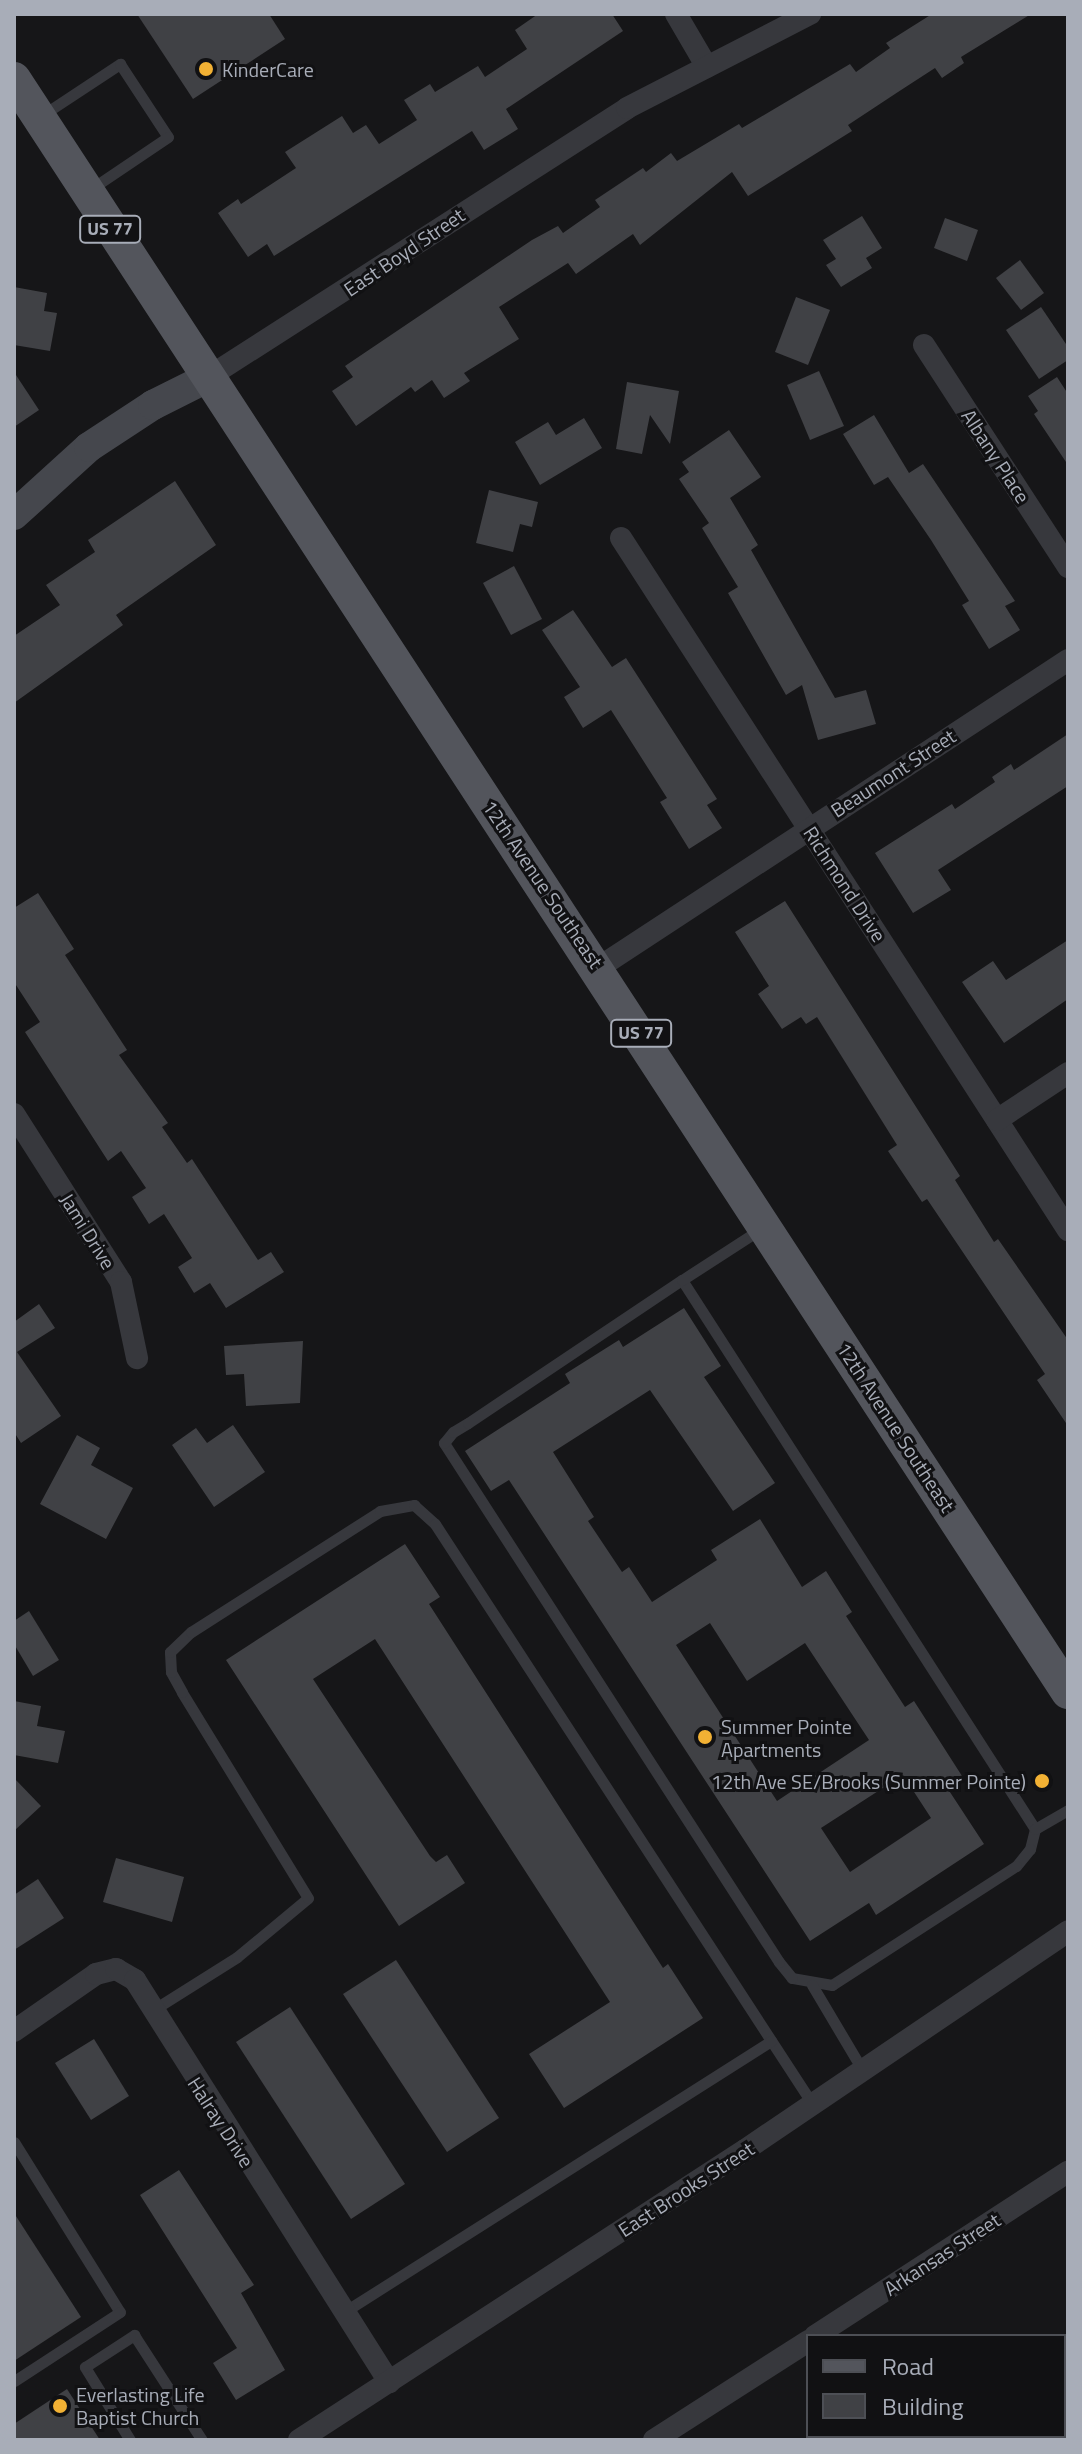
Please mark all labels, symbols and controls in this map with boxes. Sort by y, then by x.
place label: KinderCare [222,57,314,81]
marker: KinderCare [197,60,215,78]
street label: East Boyd Street [339,203,469,301]
road number: US 77 [78,215,142,243]
street label: Albany Place [957,405,1035,507]
street label: Beaumont Street [826,724,960,822]
street label: 12th Avenue Southeast [478,795,608,973]
street label: Richmond Drive [799,822,891,946]
road number: US 77 [609,1019,673,1047]
street label: Jami Drive [55,1189,121,1273]
street label: 12th Avenue Southeast [832,1338,960,1516]
place label: Summer Pointe Apartments [721,1714,852,1761]
marker: Summer Pointe Apartments [696,1728,714,1746]
place label: 12th Ave SE/Brooks (Summer Pointe) [711,1769,1026,1793]
marker: 12th Ave SE/Brooks (Summer Pointe) [1033,1772,1051,1790]
street label: Halray Drive [183,2072,259,2172]
street label: East Brooks Street [614,2136,758,2242]
street label: Arkansas Street [879,2208,1005,2300]
legend [806,2334,1066,2438]
text: Road [882,2348,934,2384]
place label: Everlasting Life Baptist Church [76,2382,205,2429]
text: Building [882,2388,964,2424]
marker: Everlasting Life Baptist Church [51,2397,69,2415]

